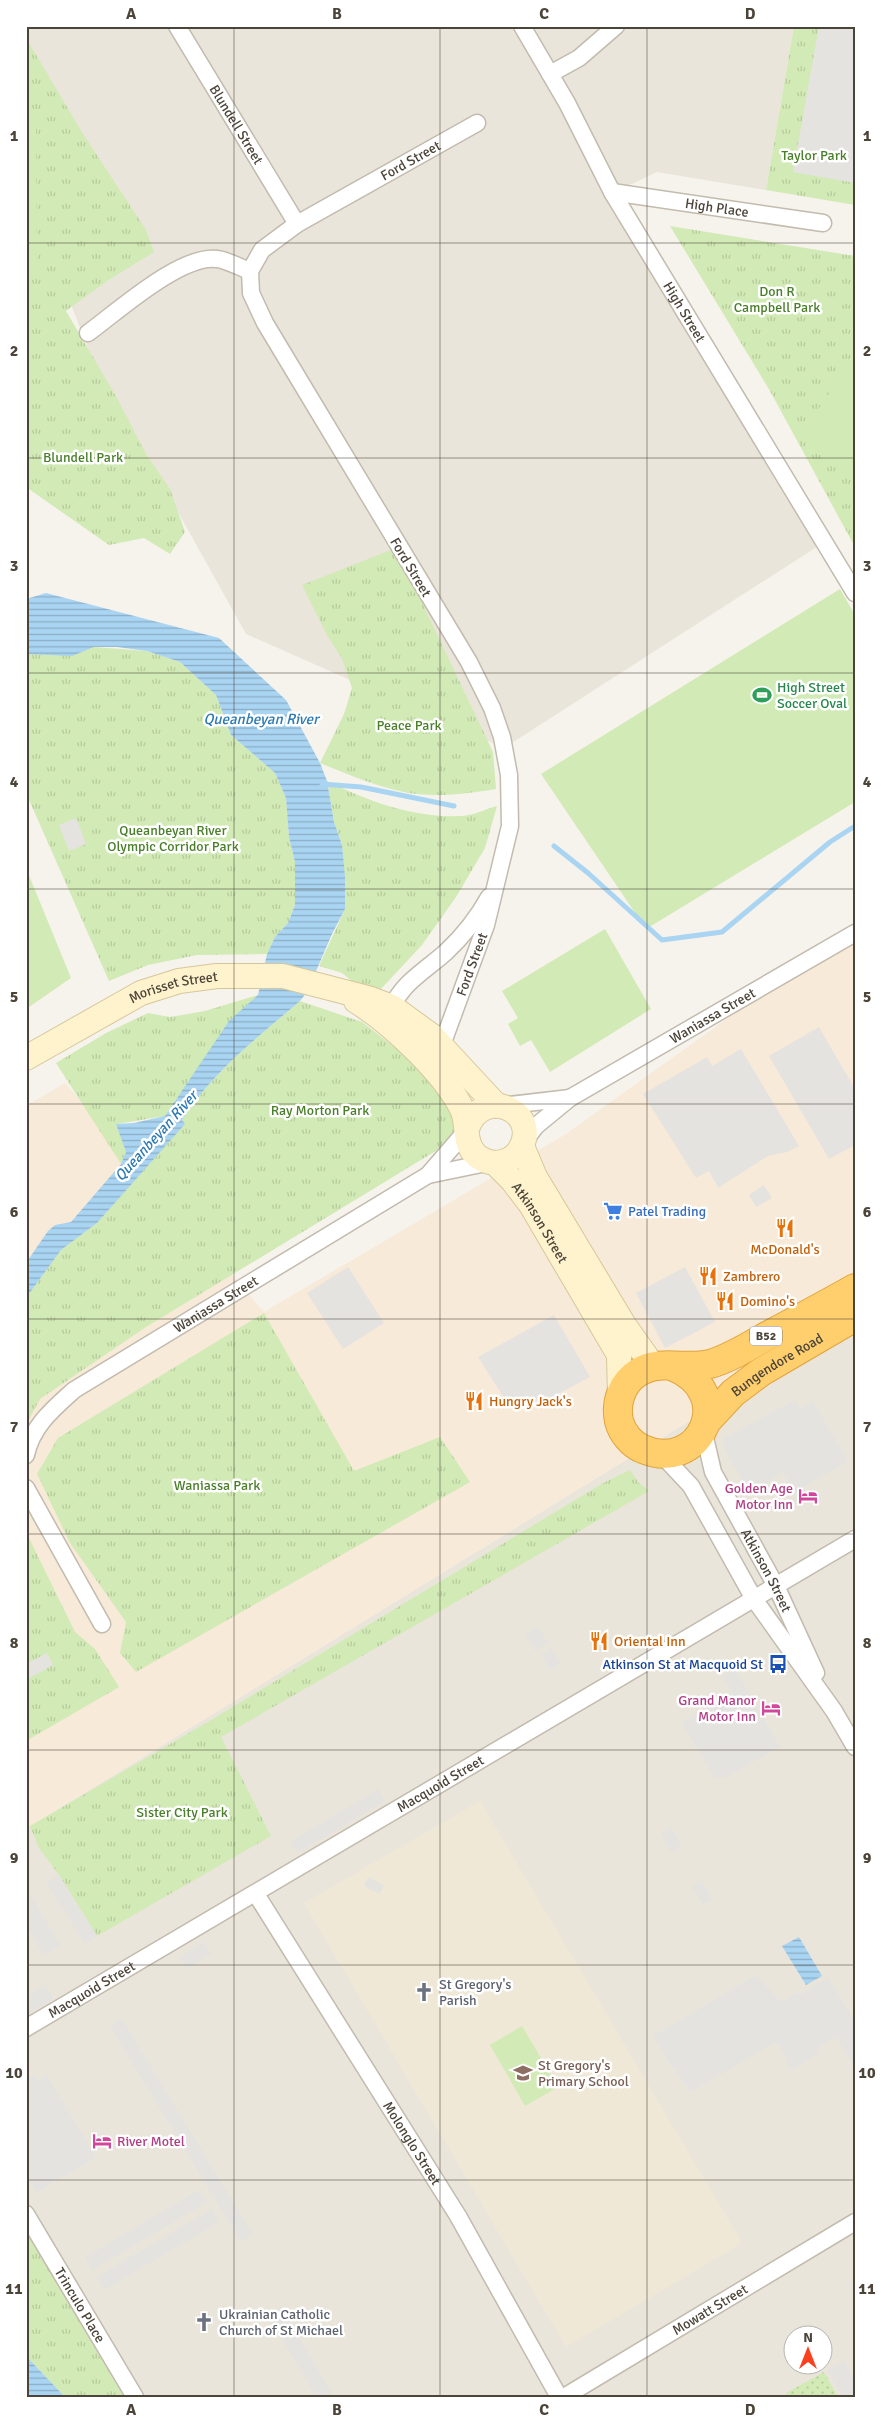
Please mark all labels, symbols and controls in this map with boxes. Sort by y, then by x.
text: A [126,4,137,24]
text: B [332,4,342,24]
text: C [539,4,549,24]
text: D [745,4,756,24]
street label: Blundell Street [206,82,267,168]
text: 1 [10,126,19,146]
text: 1 [863,126,872,146]
street label: Ford Street [378,137,444,184]
park label: Taylor Park [781,147,847,164]
street label: High Place [684,195,750,221]
street label: High Street [659,279,709,346]
park label: Don R Campbell Park [734,283,820,316]
text: 2 [10,341,18,361]
text: 2 [863,341,871,361]
park label: Blundell Park [43,449,123,466]
street label: Ford Street [386,535,435,600]
text: 3 [10,556,18,576]
text: 3 [863,556,871,576]
place label: High Street Soccer Oval [777,679,847,712]
sports icon: High Street Soccer Oval [751,684,773,706]
water label: Queanbeyan River [204,710,321,728]
park label: Peace Park [376,717,442,734]
text: 4 [10,772,19,792]
text: 4 [863,772,872,792]
park label: Queanbeyan River Olympic Corridor Park [107,822,239,855]
street label: Ford Street [453,930,491,998]
street label: Morisset Street [126,968,219,1007]
street label: Waniassa Street [667,985,759,1047]
text: 5 [10,987,18,1007]
text: 5 [863,987,871,1007]
water label: Queanbeyan River [111,1085,203,1185]
park label: Ray Morton Park [271,1102,369,1119]
street label: Atkinson Street [508,1179,571,1266]
supermarket icon: Patel Trading [602,1200,624,1222]
text: 6 [10,1202,19,1222]
text: 6 [863,1202,872,1222]
place label: Patel Trading [628,1203,706,1220]
restaurant icon: McDonald's [774,1217,796,1239]
place label: McDonald's [750,1241,820,1258]
restaurant icon: Zambrero [697,1265,719,1287]
place label: Zambrero [723,1268,780,1285]
street label: Waniassa Street [170,1272,261,1337]
restaurant icon: Domino's [714,1290,736,1312]
place label: Domino's [740,1293,795,1310]
road number: B52 [750,1326,782,1345]
street label: Bungendore Road [728,1330,826,1400]
restaurant icon: Hungry Jack's [463,1390,485,1412]
place label: Hungry Jack's [489,1393,572,1410]
text: 7 [10,1417,19,1437]
text: 7 [863,1417,872,1437]
park label: Waniassa Park [174,1477,260,1494]
place label: Golden Age Motor Inn [725,1480,793,1513]
hotel icon: Golden Age Motor Inn [797,1485,819,1507]
street label: Atkinson Street [737,1526,795,1615]
restaurant icon: Oriental Inn [588,1630,610,1652]
text: 8 [10,1633,19,1653]
place label: Oriental Inn [614,1633,686,1650]
text: 8 [863,1633,872,1653]
bus stop icon: Atkinson St at Macquoid St [767,1653,789,1675]
place label: Atkinson St at Macquoid St [602,1656,763,1673]
place label: Grand Manor Motor Inn [678,1692,757,1725]
hotel icon: Grand Manor Motor Inn [760,1697,782,1719]
street label: Macquoid Street [394,1752,487,1816]
park label: Sister City Park [136,1804,228,1821]
text: 9 [10,1848,19,1868]
text: 9 [863,1848,872,1868]
street label: Macquoid Street [45,1958,138,2022]
place label: St Gregory's Parish [439,1976,511,2009]
church icon: St Gregory's Parish [413,1981,435,2003]
place label: St Gregory's Primary School [538,2057,629,2090]
school or university icon: St Gregory's Primary School [512,2062,534,2084]
text: 10 [5,2063,23,2083]
text: 10 [858,2063,876,2083]
street label: Molonglo Street [379,2098,445,2188]
hotel icon: River Motel [91,2130,113,2152]
place label: River Motel [117,2133,185,2150]
street label: Trinculo Place [51,2265,109,2346]
text: 11 [5,2279,23,2299]
text: 11 [858,2279,876,2299]
street label: Mowatt Street [669,2281,751,2339]
place label: Ukrainian Catholic Church of St Michael [219,2306,343,2339]
church icon: Ukrainian Catholic Church of St Michael [193,2311,215,2333]
north arrow [784,2326,834,2376]
text: N [803,2329,813,2346]
text: A [126,2400,137,2420]
text: B [332,2400,342,2420]
text: C [539,2400,549,2420]
text: D [745,2400,756,2420]

